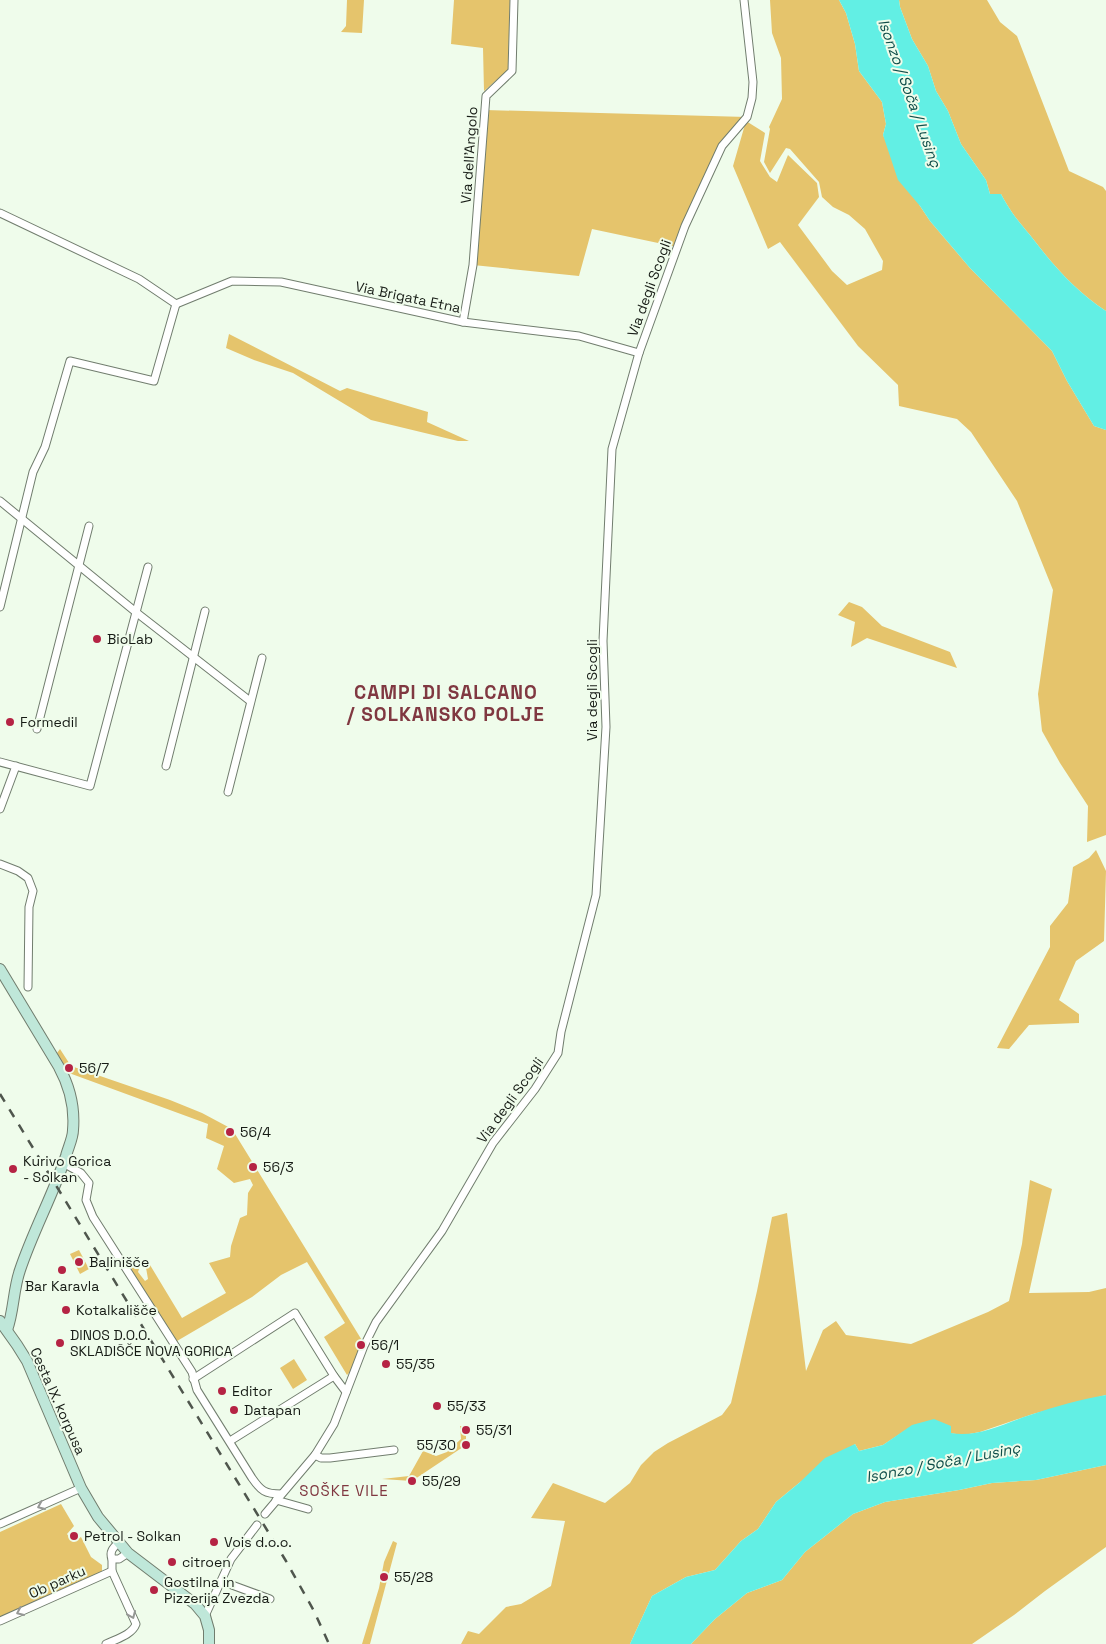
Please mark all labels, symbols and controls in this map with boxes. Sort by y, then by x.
water label: Isonzo / Soča / Lusinç [874,16,946,171]
street label: Via dell'Angolo [457,106,481,204]
street label: Via degli Scogli [623,237,675,339]
street label: Via Brigata Etna [354,277,462,317]
place label: BioLab [107,630,153,648]
marker: BioLab [91,633,103,645]
street label: Via degli Scogli [583,639,601,741]
district label: CAMPI DI SALCANO / SOLKANSKO POLJE [346,680,545,727]
place label: Formedil [20,713,78,731]
marker: Formedil [4,716,16,728]
street label: Via degli Scogli [473,1053,547,1147]
place label: 56/7 [79,1059,109,1077]
marker: 56/7 [63,1062,75,1074]
place label: 56/4 [240,1123,271,1141]
marker: 56/4 [224,1126,236,1138]
place label: Kurivo Gorica - Solkan [23,1152,111,1186]
place label: 56/3 [263,1158,294,1176]
marker: 56/3 [247,1161,259,1173]
marker: Kurivo Gorica - Solkan [7,1163,19,1175]
place label: Balinišče [89,1253,149,1271]
marker: Balinišče [73,1256,85,1268]
marker: Bar Karavla [56,1264,68,1276]
place label: Bar Karavla [25,1277,99,1295]
place label: Kotalkališče [76,1301,157,1319]
marker: Kotalkališče [60,1304,72,1316]
place label: DINOS D.O.O. SKLADIŠČE NOVA GORICA [70,1326,233,1360]
place label: 56/1 [371,1336,399,1354]
marker: DINOS D.O.O. SKLADIŠČE NOVA GORICA [54,1337,66,1349]
marker: 56/1 [355,1339,367,1351]
street label: Cesta IX. korpusa [26,1345,90,1457]
place label: 55/35 [396,1355,435,1373]
marker: 55/35 [380,1358,392,1370]
place label: Editor [232,1382,272,1400]
marker: Editor [216,1385,228,1397]
place label: 55/33 [447,1397,486,1415]
marker: 55/33 [431,1400,443,1412]
place label: Datapan [244,1401,301,1419]
marker: Datapan [228,1404,240,1416]
place label: 55/31 [476,1421,512,1439]
marker: 55/31 [460,1424,472,1436]
place label: 55/30 [417,1436,456,1454]
water label: Isonzo / Soča / Lusinç [864,1438,1023,1486]
marker: 55/30 [460,1439,472,1451]
place label: 55/29 [422,1472,461,1490]
marker: 55/29 [406,1475,418,1487]
district label: SOŠKE VILE [299,1481,389,1500]
one-way arrow [37,1500,46,1511]
place label: Petrol - Solkan [84,1527,181,1545]
marker: Petrol - Solkan [68,1530,80,1542]
place label: Vois d.o.o. [224,1533,292,1551]
marker: Vois d.o.o. [208,1536,220,1548]
place label: citroen [182,1553,231,1571]
marker: citroen [166,1556,178,1568]
street label: Ob parku [26,1561,88,1603]
place label: 55/28 [394,1568,433,1586]
marker: 55/28 [378,1571,390,1583]
place label: Gostilna in Pizzerija Zvezda [164,1573,270,1607]
marker: Gostilna in Pizzerija Zvezda [148,1584,160,1596]
one-way arrow [16,1606,25,1616]
one-way arrow [126,1610,137,1619]

